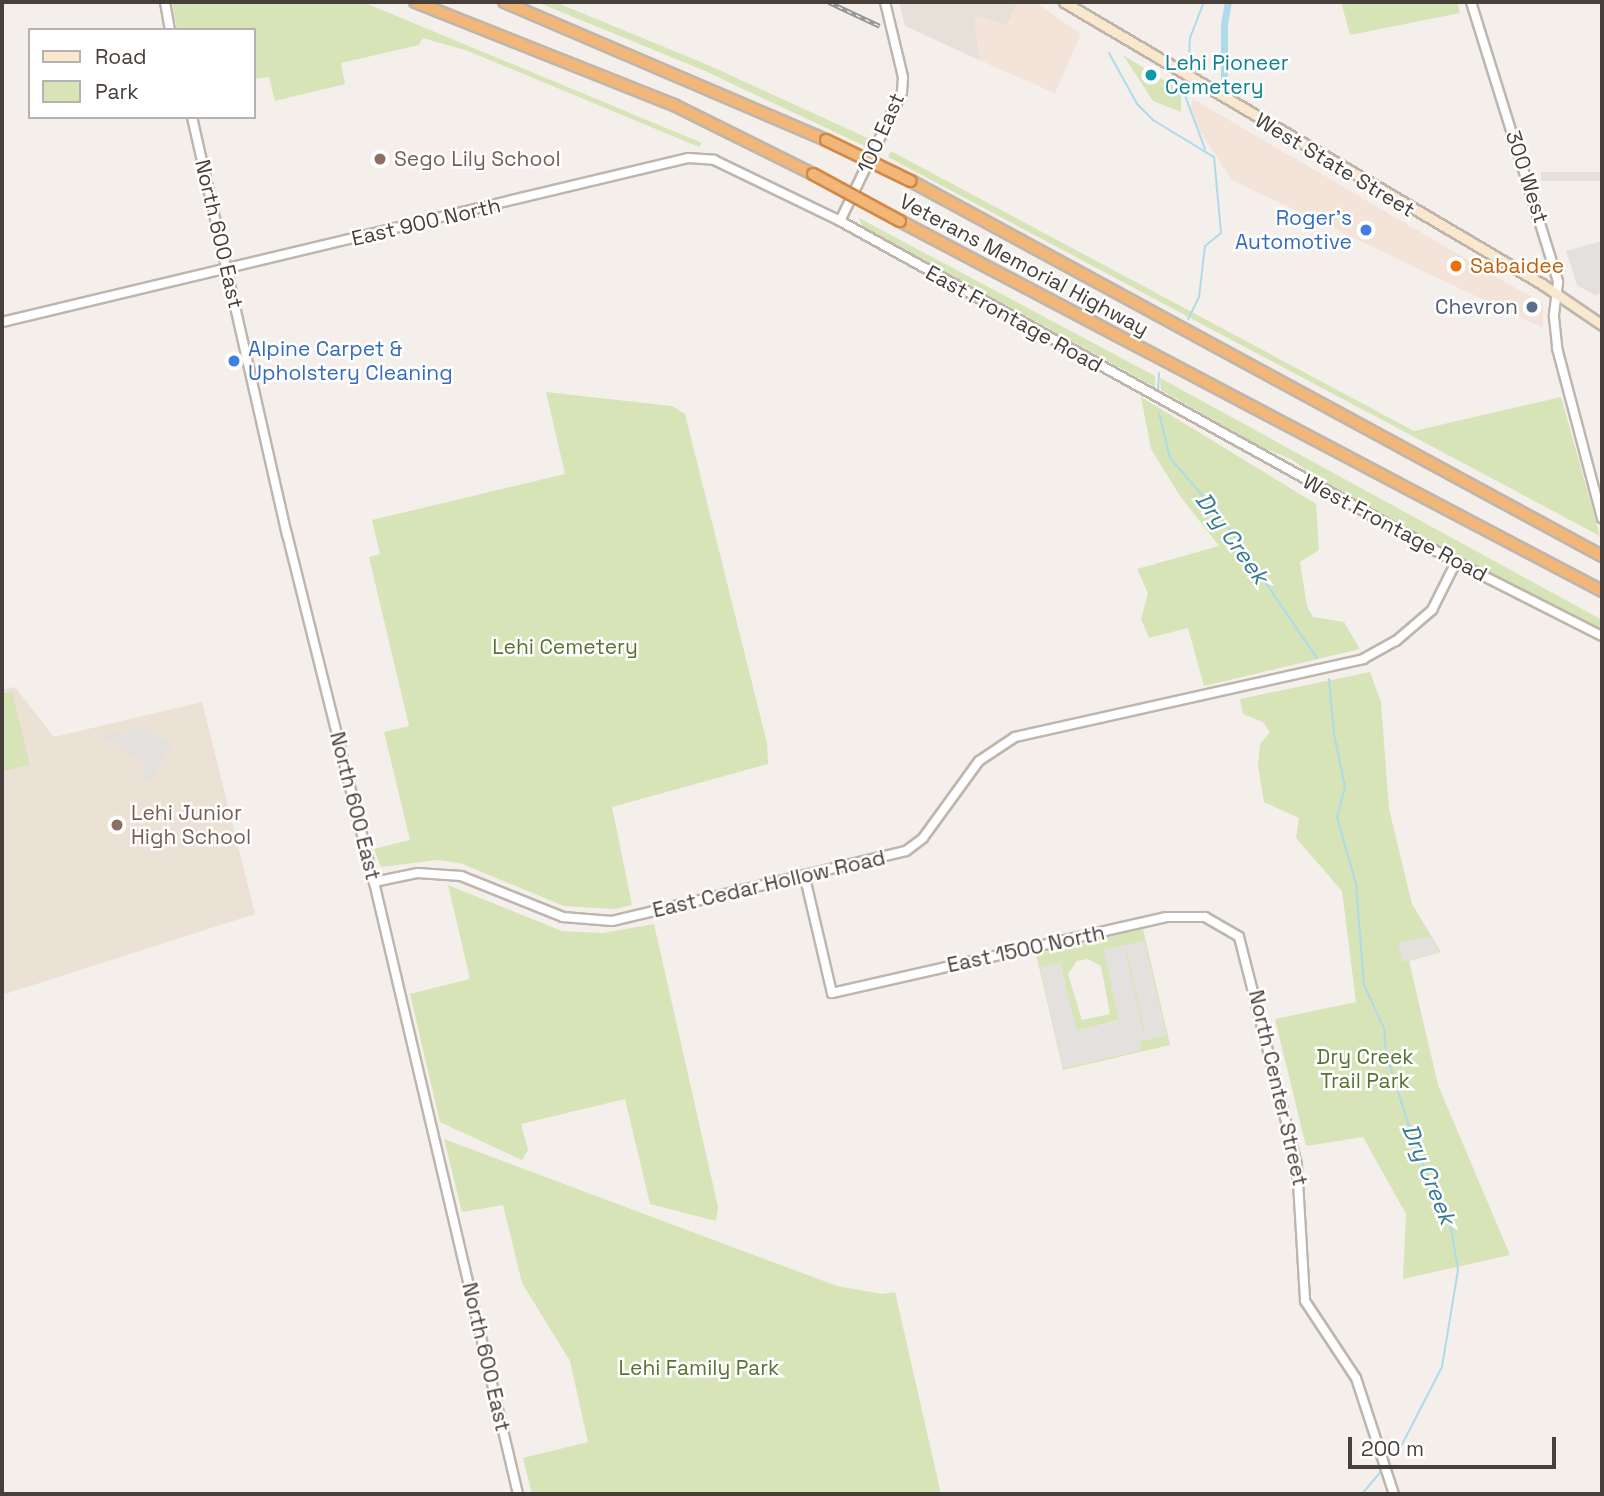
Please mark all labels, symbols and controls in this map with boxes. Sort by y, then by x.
legend [28,28,256,119]
text: Road [95,43,147,70]
place label: Lehi Pioneer Cemetery [1165,50,1289,100]
marker: Lehi Pioneer Cemetery [1143,67,1159,83]
text: Park [95,78,139,105]
street label: 100 East [852,89,910,177]
street label: West State Street [1251,107,1419,223]
street label: 300 West [1500,127,1554,227]
place label: Sego Lily School [394,146,561,172]
marker: Sego Lily School [372,151,388,167]
street label: North 600 East [190,157,248,311]
street label: Veterans Memorial Highway [895,188,1153,342]
street label: East 900 North [349,193,503,251]
place label: Roger's Automotive [1235,205,1352,255]
marker: Roger's Automotive [1358,222,1374,238]
place label: Sabaidee [1470,253,1564,279]
marker: Sabaidee [1448,258,1464,274]
street label: East Frontage Road [921,260,1107,378]
place label: Chevron [1435,294,1518,320]
marker: Chevron [1524,299,1540,315]
place label: Alpine Carpet & Upholstery Cleaning [248,336,453,386]
marker: Alpine Carpet & Upholstery Cleaning [226,353,242,369]
street label: West Frontage Road [1299,469,1491,587]
water label: Dry Creek [1190,487,1274,589]
park label: Lehi Cemetery [492,634,638,660]
street label: North 600 East [324,729,386,883]
place label: Lehi Junior High School [131,800,251,850]
marker: Lehi Junior High School [109,817,125,833]
street label: East Cedar Hollow Road [650,845,888,923]
street label: East 1500 North [945,920,1107,978]
street label: North Center Street [1243,987,1313,1189]
park label: Dry Creek Trail Park [1316,1044,1414,1094]
water label: Dry Creek [1396,1119,1462,1229]
street label: North 600 East [457,1280,515,1434]
park label: Lehi Family Park [619,1355,779,1381]
scale bar [1352,1422,1560,1466]
text: 200 m [1361,1435,1424,1462]

